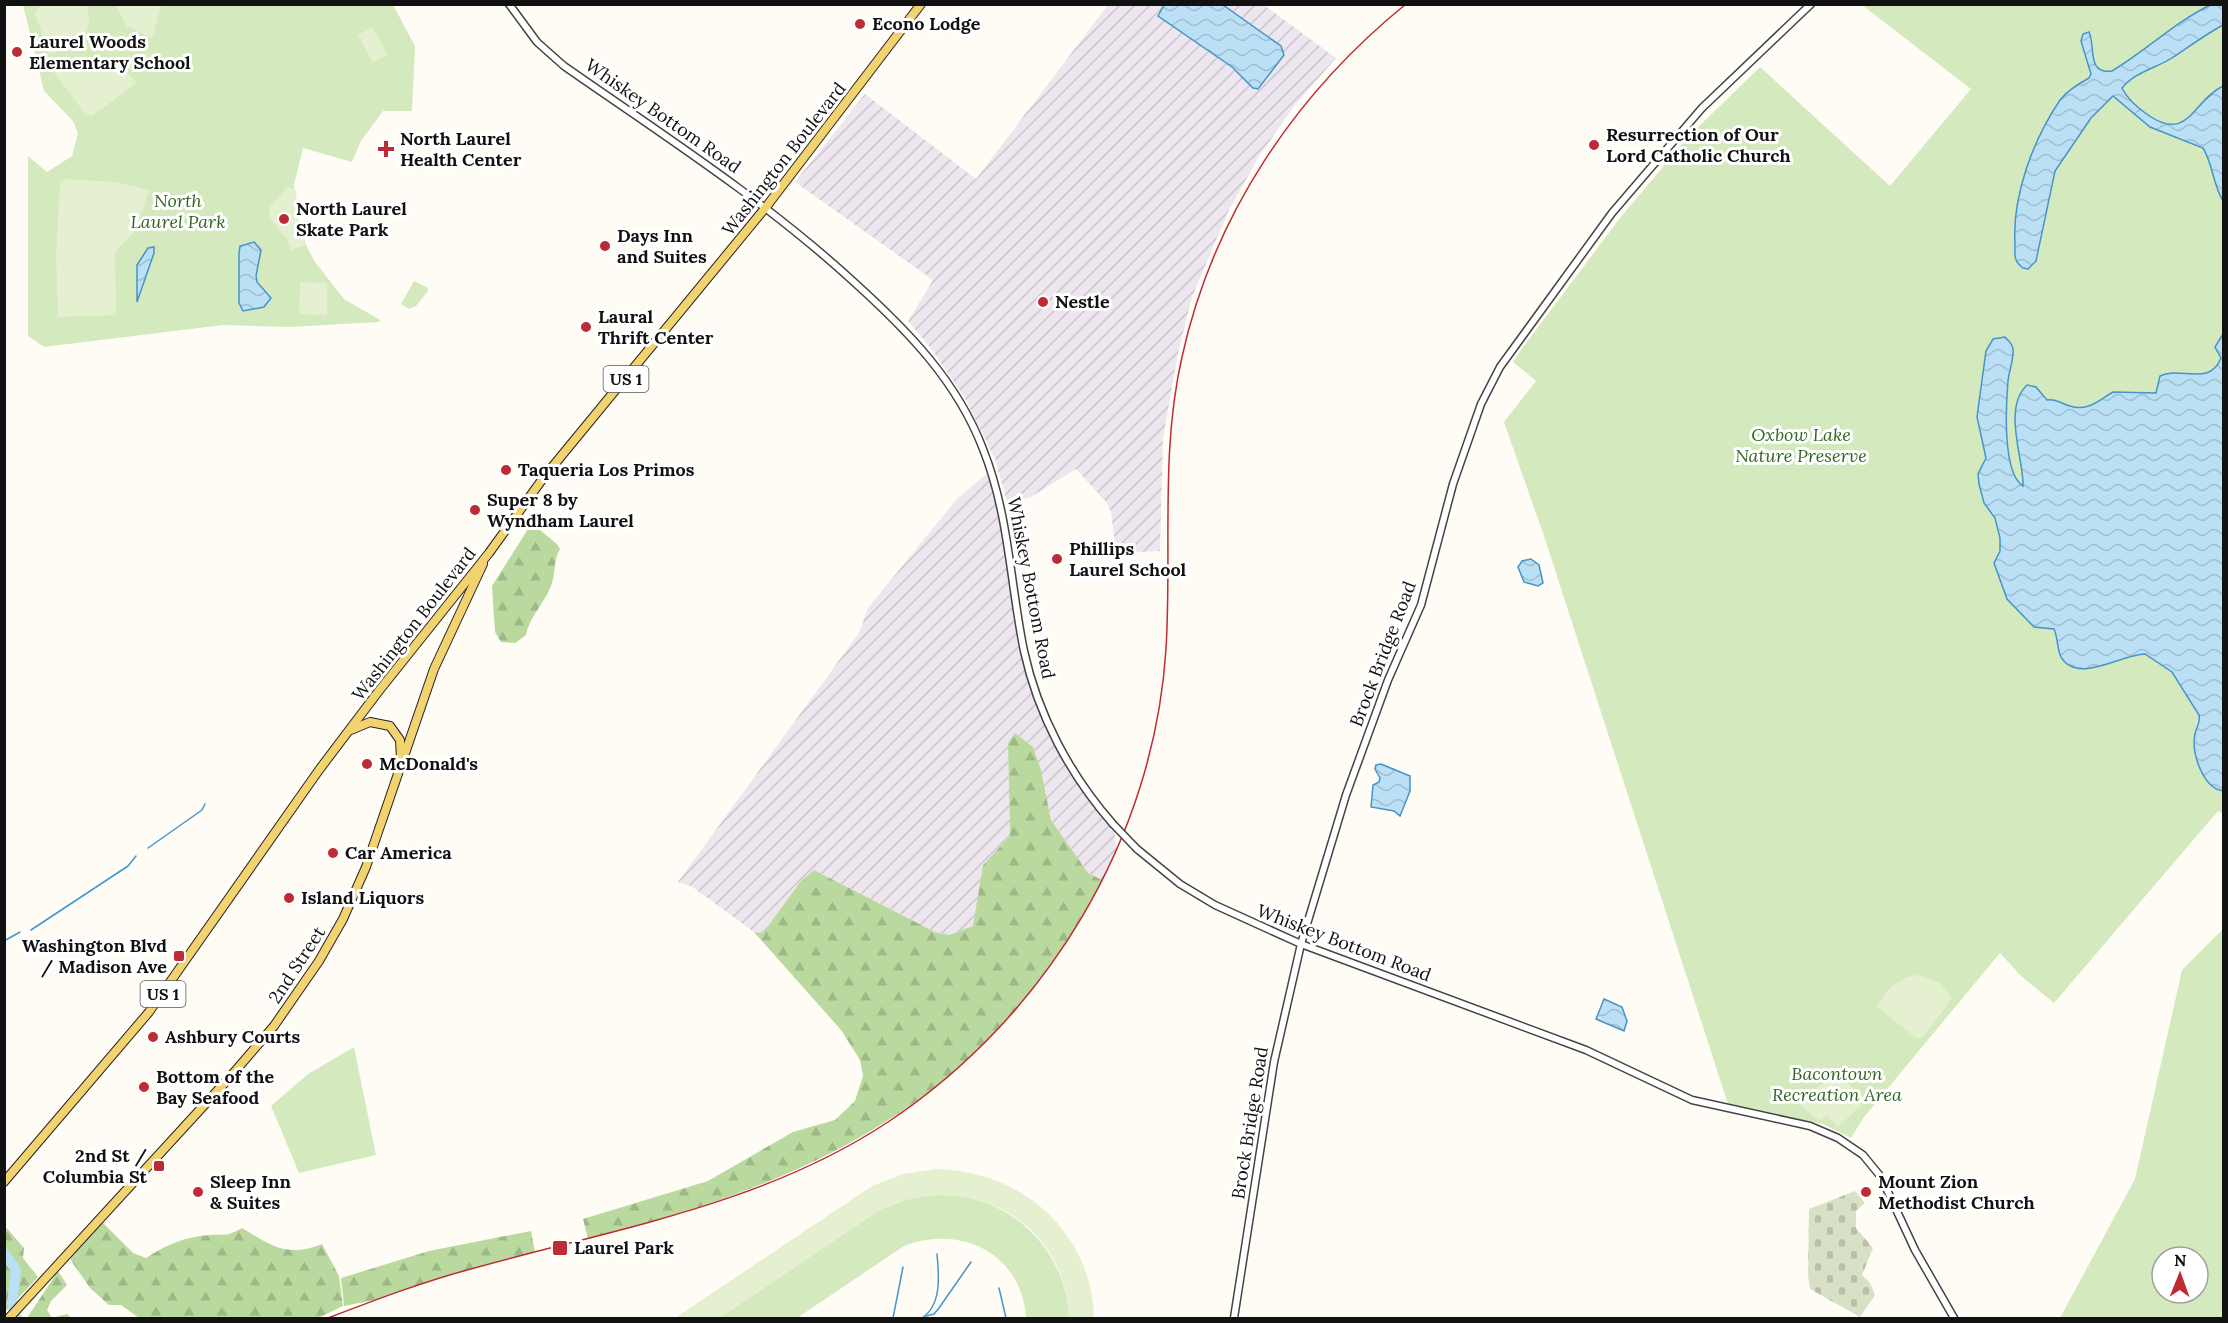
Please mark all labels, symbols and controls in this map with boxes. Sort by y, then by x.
place label: Econo Lodge [872,12,981,35]
marker: Econo Lodge [853,17,867,31]
place label: Laurel Woods Elementary School [29,30,191,74]
marker: Laurel Woods Elementary School [10,45,24,59]
street label: Whiskey Bottom Road [581,53,746,178]
street label: Washington Boulevard [717,77,851,240]
place label: Resurrection of Our Lord Catholic Church [1606,123,1791,167]
place label: North Laurel Health Center [400,127,522,171]
marker: Resurrection of Our Lord Catholic Church [1587,138,1601,152]
marker: North Laurel Health Center [377,140,395,158]
park label: North Laurel Park [130,189,226,233]
place label: North Laurel Skate Park [296,197,407,241]
marker: North Laurel Skate Park [277,212,291,226]
place label: Days Inn and Suites [617,224,707,268]
marker: Days Inn and Suites [598,239,612,253]
place label: Nestle [1055,290,1110,313]
marker: Nestle [1036,295,1050,309]
place label: Laural Thrift Center [598,305,714,349]
marker: Laural Thrift Center [579,320,593,334]
road number: US 1 [604,366,648,392]
park label: Oxbow Lake Nature Preserve [1735,423,1867,467]
place label: Taqueria Los Primos [518,458,695,481]
marker: Taqueria Los Primos [499,463,513,477]
place label: Super 8 by Wyndham Laurel [487,488,634,532]
street label: Whiskey Bottom Road [1003,495,1060,681]
marker: Super 8 by Wyndham Laurel [468,503,482,517]
place label: Phillips Laurel School [1069,537,1187,581]
street label: Washington Boulevard [347,542,481,705]
marker: Phillips Laurel School [1050,552,1064,566]
street label: Brock Bridge Road [1344,578,1421,730]
place label: McDonald's [379,752,478,775]
marker: McDonald's [360,757,374,771]
place label: Car America [345,841,452,864]
marker: Car America [326,846,340,860]
place label: Island Liquors [301,886,424,909]
marker: Island Liquors [282,891,296,905]
street label: Whiskey Bottom Road [1254,899,1435,986]
street label: 2nd Street [263,922,330,1008]
place label: Washington Blvd / Madison Ave [22,934,167,978]
marker: Washington Blvd / Madison Ave [172,949,186,963]
road number: US 1 [140,981,186,1007]
place label: Ashbury Courts [165,1025,301,1048]
marker: Ashbury Courts [146,1030,160,1044]
street label: Brock Bridge Road [1226,1045,1273,1201]
park label: Bacontown Recreation Area [1772,1062,1902,1106]
place label: Bottom of the Bay Seafood [156,1065,275,1109]
marker: Bottom of the Bay Seafood [137,1080,151,1094]
place label: 2nd St / Columbia St [43,1144,148,1188]
marker: 2nd St / Columbia St [152,1159,166,1173]
place label: Sleep Inn & Suites [210,1170,291,1214]
place label: Mount Zion Methodist Church [1878,1170,2035,1214]
marker: Sleep Inn & Suites [191,1185,205,1199]
marker: Mount Zion Methodist Church [1859,1185,1873,1199]
place label: Laurel Park [574,1236,674,1259]
marker: Laurel Park [551,1239,569,1257]
north arrow [2150,1245,2210,1305]
text: N [2174,1250,2187,1270]

